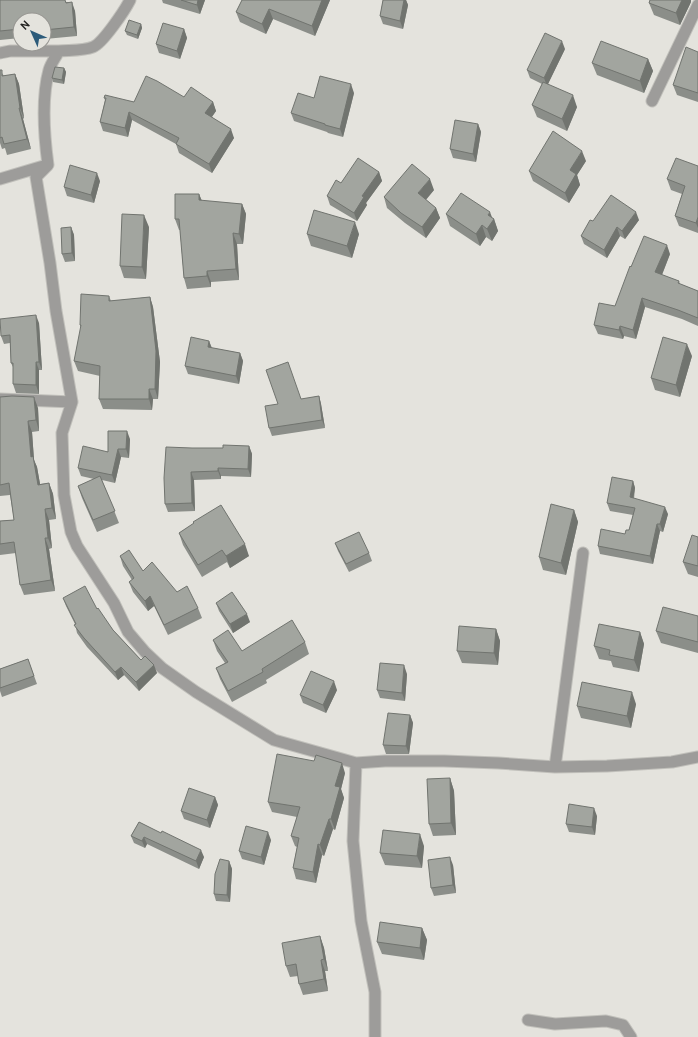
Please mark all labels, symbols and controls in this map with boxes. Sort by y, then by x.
north arrow [12,12,52,52]
text: N [17,17,33,33]

